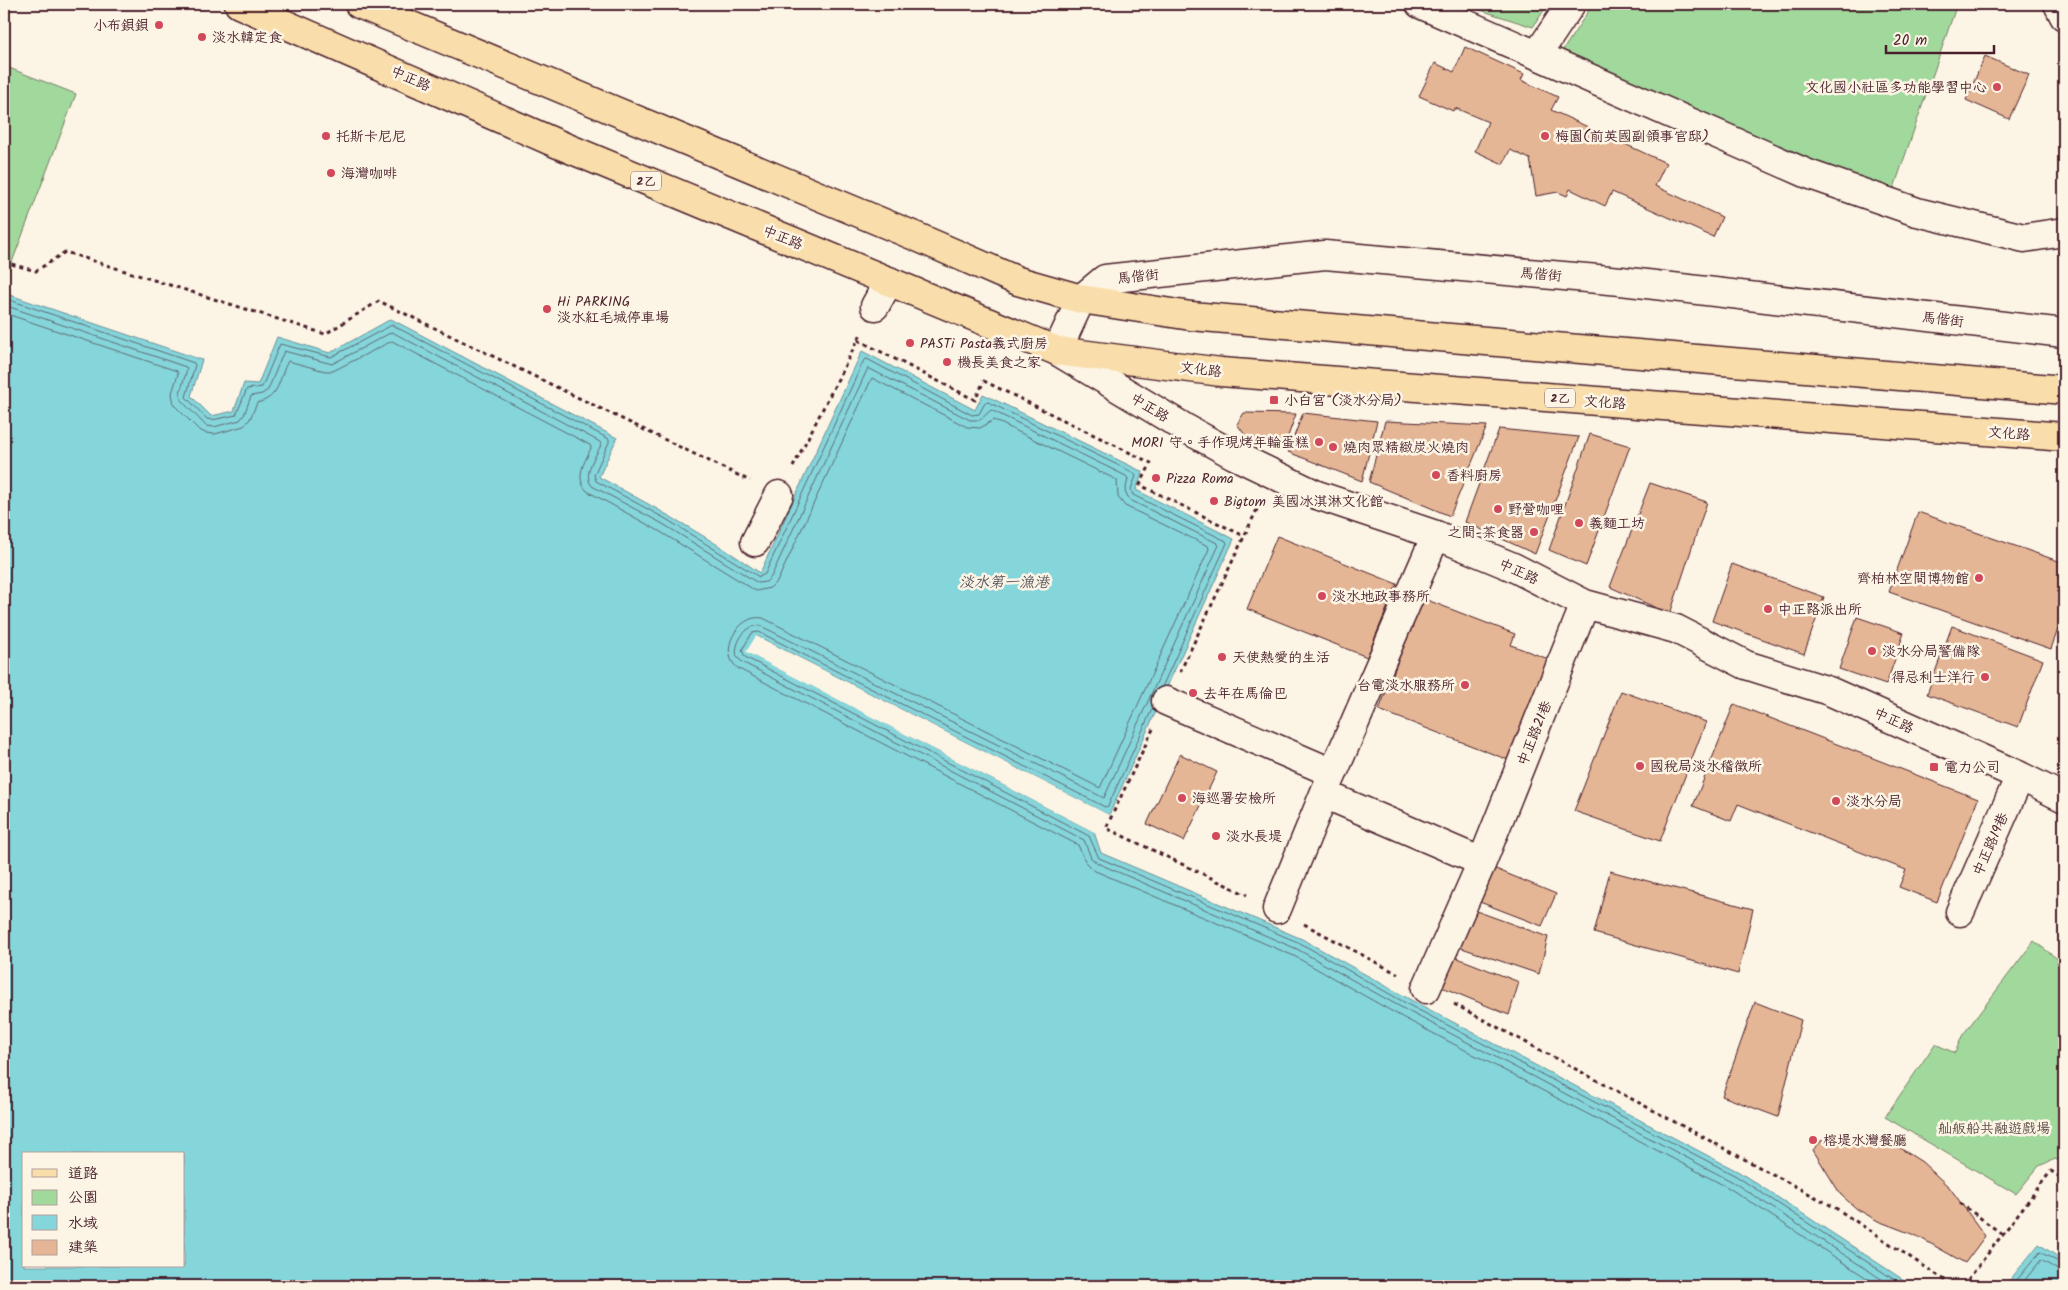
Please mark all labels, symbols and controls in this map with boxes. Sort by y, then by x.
place label: 小布鋇鋇 [93,15,149,37]
marker: 小布鋇鋇 [153,19,165,31]
scale bar [1886,22,1993,54]
place label: 淡水韓定食 [212,27,282,49]
text: 20 m [1893,29,1927,53]
marker: 淡水韓定食 [196,31,208,43]
street label: 中正路 [387,60,434,98]
place label: 文化國小社區多功能學習中心 [1805,77,1987,99]
marker: 文化國小社區多功能學習中心 [1991,81,2003,93]
place label: 托斯卡尼尼 [336,126,406,148]
place label: 梅園(前英國副領事官邸) [1555,126,1709,148]
marker: 托斯卡尼尼 [320,130,332,142]
marker: 梅園(前英國副領事官邸) [1539,130,1551,142]
place label: 海灣咖啡 [341,163,397,185]
marker: 海灣咖啡 [325,167,337,179]
road number: 2乙 [631,172,661,190]
street label: 中正路 [759,220,806,256]
street label: 馬偕街 [1519,262,1563,288]
street label: 馬偕街 [1116,264,1160,290]
place label: Hi PARKING 淡水紅毛城停車場 [557,291,669,329]
marker: Hi PARKING 淡水紅毛城停車場 [541,303,553,315]
street label: 馬偕街 [1921,307,1965,333]
place label: PASTi Pasta義式廚房 [920,333,1048,355]
marker: PASTi Pasta義式廚房 [904,337,916,349]
place label: 機長美食之家 [957,352,1041,374]
marker: 機長美食之家 [941,356,953,368]
street label: 文化路 [1179,357,1223,383]
street label: 中正路 [1126,388,1173,428]
road number: 2乙 [1545,388,1575,408]
place label: 小白宮 (淡水分局) [1284,390,1401,412]
street label: 文化路 [1583,391,1627,415]
marker: 小白宮 (淡水分局) [1268,394,1280,406]
street label: 文化路 [1987,422,2031,446]
place label: MORI 守。手作現烤年輪蛋糕 [1131,432,1309,454]
marker: MORI 守。手作現烤年輪蛋糕 [1313,436,1325,448]
place label: 燒肉眾精緻炭火燒肉 [1343,437,1469,459]
marker: 燒肉眾精緻炭火燒肉 [1327,441,1339,453]
place label: 香料廚房 [1446,465,1502,487]
place label: Pizza Roma [1166,468,1234,490]
marker: 香料廚房 [1430,469,1442,481]
marker: Pizza Roma [1150,472,1162,484]
place label: Bigtom 美國冰淇淋文化館 [1224,491,1383,513]
marker: Bigtom 美國冰淇淋文化館 [1208,495,1220,507]
place label: 野營咖哩 [1508,499,1564,521]
marker: 野營咖哩 [1492,503,1504,515]
place label: 義麵工坊 [1589,513,1645,535]
marker: 義麵工坊 [1573,517,1585,529]
place label: 之間-茶食器 [1448,522,1524,544]
marker: 之間-茶食器 [1528,526,1540,538]
street label: 中正路 [1495,553,1542,591]
place label: 齊柏林空間博物館 [1857,568,1969,590]
water label: 淡水第一漁港 [959,571,1051,595]
marker: 齊柏林空間博物館 [1973,572,1985,584]
place label: 淡水地政事務所 [1332,586,1430,608]
marker: 淡水地政事務所 [1316,590,1328,602]
place label: 中正路派出所 [1778,599,1862,621]
marker: 中正路派出所 [1762,603,1774,615]
place label: 淡水分局警備隊 [1882,641,1980,663]
marker: 淡水分局警備隊 [1866,645,1878,657]
place label: 天使熱愛的生活 [1232,647,1330,669]
marker: 天使熱愛的生活 [1216,651,1228,663]
place label: 得忌利士洋行 [1891,667,1975,689]
marker: 得忌利士洋行 [1979,671,1991,683]
place label: 台電淡水服務所 [1357,675,1455,697]
marker: 台電淡水服務所 [1459,679,1471,691]
place label: 去年在馬倫巴 [1203,683,1287,705]
marker: 去年在馬倫巴 [1187,687,1199,699]
street label: 中正路21巷 [1512,697,1558,769]
street label: 中正路 [1870,702,1917,740]
place label: 國稅局淡水稽徵所 [1650,756,1762,778]
place label: 電力公司 [1944,757,2000,779]
marker: 國稅局淡水稽徵所 [1634,760,1646,772]
marker: 電力公司 [1928,761,1940,773]
place label: 海巡署安檢所 [1192,788,1276,810]
place label: 淡水分局 [1846,791,1902,813]
marker: 海巡署安檢所 [1176,792,1188,804]
marker: 淡水分局 [1830,795,1842,807]
street label: 中正路19巷 [1967,808,2015,880]
place label: 淡水長堤 [1226,826,1282,848]
marker: 淡水長堤 [1210,830,1222,842]
park label: 舢舨船共融遊戲場 [1938,1118,2050,1140]
place label: 榕堤水灣餐廳 [1823,1130,1907,1152]
marker: 榕堤水灣餐廳 [1807,1134,1819,1146]
legend [22,1152,185,1268]
text: 道路 [68,1162,98,1186]
text: 公園 [68,1186,98,1210]
text: 水域 [68,1212,98,1236]
text: 建築 [68,1236,98,1260]

